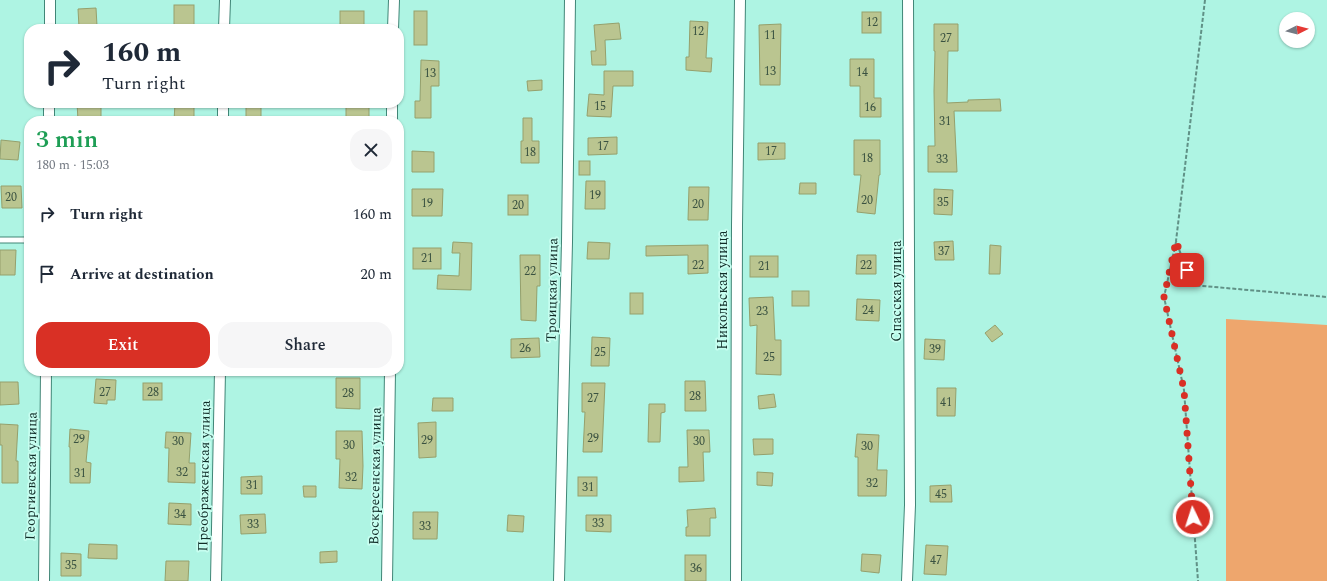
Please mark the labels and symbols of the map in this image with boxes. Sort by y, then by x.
north arrow [1279,12,1315,48]
house number: 12 [866,13,878,32]
house number: 12 [692,22,704,41]
house number: 11 [764,26,776,45]
house number: 27 [940,29,952,48]
house number: 13 [764,62,776,81]
house number: 14 [856,63,868,82]
house number: 13 [424,64,436,83]
house number: 15 [594,97,606,116]
house number: 16 [864,98,876,117]
house number: 31 [939,112,951,131]
house number: 17 [597,137,609,156]
house number: 17 [765,142,777,161]
house number: 18 [524,143,536,162]
house number: 18 [861,149,873,168]
house number: 33 [936,150,948,169]
house number: 19 [589,186,601,205]
house number: 20 [5,188,17,207]
house number: 20 [861,191,873,210]
house number: 35 [937,193,949,212]
house number: 19 [421,194,433,213]
house number: 20 [692,195,704,214]
house number: 20 [512,196,524,215]
street label: Никольская улица [712,230,733,350]
street label: Троицкая улица [541,238,563,342]
street label: Спасская улица [886,240,907,342]
house number: 37 [938,242,950,261]
house number: 21 [421,249,433,268]
pin [1170,253,1204,287]
house number: 22 [692,256,704,275]
house number: 22 [860,256,872,275]
house number: 21 [758,257,770,276]
house number: 22 [524,262,536,281]
house number: 24 [862,301,874,320]
house number: 23 [756,302,768,321]
house number: 26 [519,339,531,358]
house number: 39 [929,340,941,359]
house number: 25 [594,343,606,362]
house number: 25 [763,348,775,367]
house number: 27 [99,383,111,402]
house number: 28 [147,383,159,402]
house number: 28 [342,384,354,403]
house number: 28 [689,387,701,406]
house number: 27 [587,389,599,408]
house number: 41 [940,393,952,412]
street label: Преображенская улица [192,400,216,552]
street label: Воскресенская улица [363,407,387,545]
street label: Георгиевская улица [19,412,43,540]
house number: 29 [587,429,599,448]
house number: 29 [73,430,85,449]
house number: 29 [421,431,433,450]
house number: 30 [172,432,184,451]
house number: 30 [693,432,705,451]
house number: 30 [343,436,355,455]
house number: 30 [861,437,873,456]
house number: 32 [176,463,188,482]
house number: 31 [74,464,86,483]
house number: 32 [345,468,357,487]
house number: 32 [866,474,878,493]
house number: 31 [246,476,258,495]
house number: 31 [582,478,594,497]
house number: 45 [935,485,947,504]
position arrow [1172,496,1214,538]
house number: 34 [174,505,186,524]
house number: 33 [592,514,604,533]
house number: 33 [247,515,259,534]
house number: 33 [419,517,431,536]
house number: 47 [930,551,942,570]
house number: 35 [65,556,77,575]
house number: 36 [690,559,702,578]

